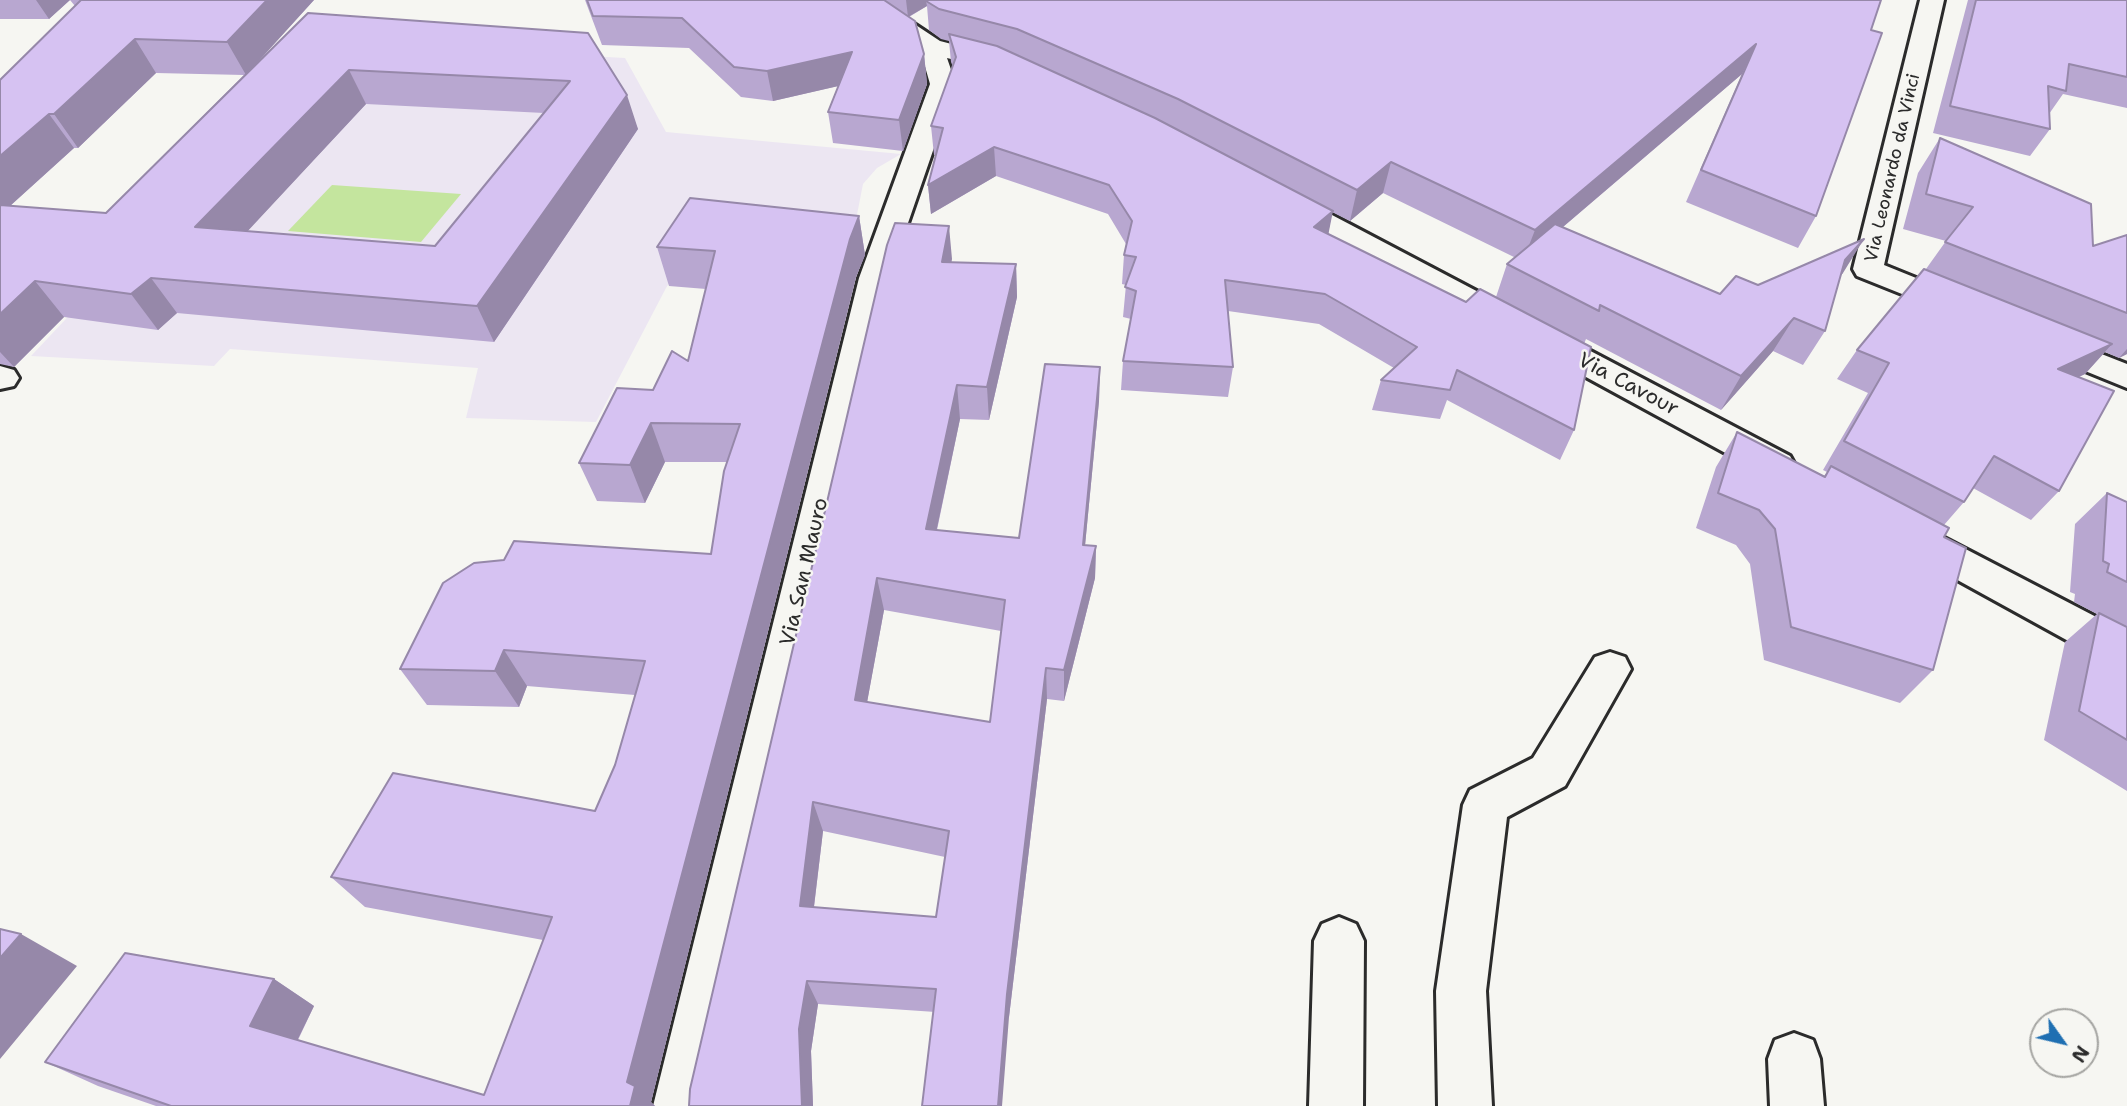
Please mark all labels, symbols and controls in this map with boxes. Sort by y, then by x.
street label: Via Leonardo da Vinci [1861,72,1925,264]
street label: Via Cavour [1573,348,1683,422]
street label: Via San Mauro [776,496,834,648]
north arrow [2029,1008,2099,1078]
text: N [2066,1041,2095,1067]

